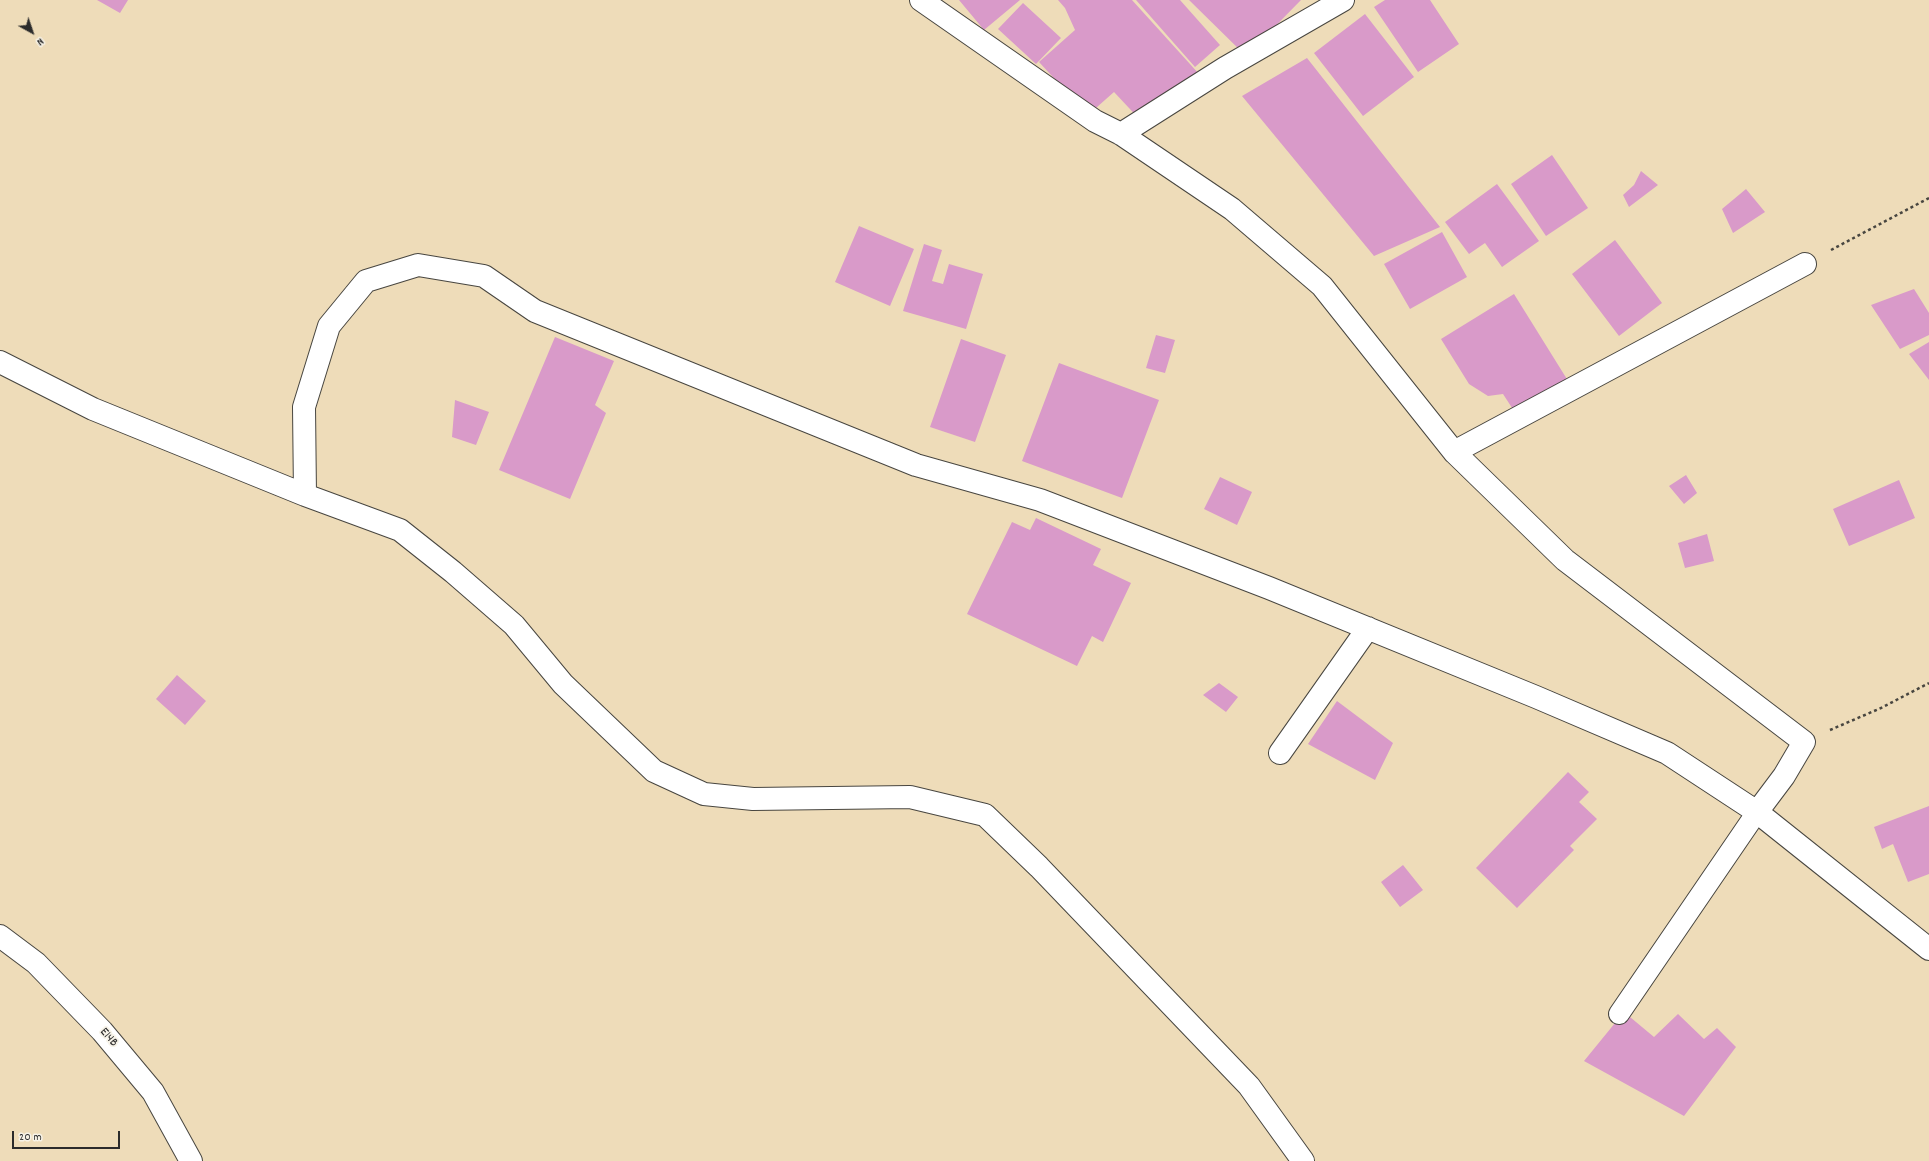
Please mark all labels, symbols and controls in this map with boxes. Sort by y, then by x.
north arrow [12,12,52,52]
text: N [32,33,47,49]
street label: E14B [95,1025,121,1051]
scale bar [14,1123,122,1149]
text: 20 m [19,1129,42,1146]

